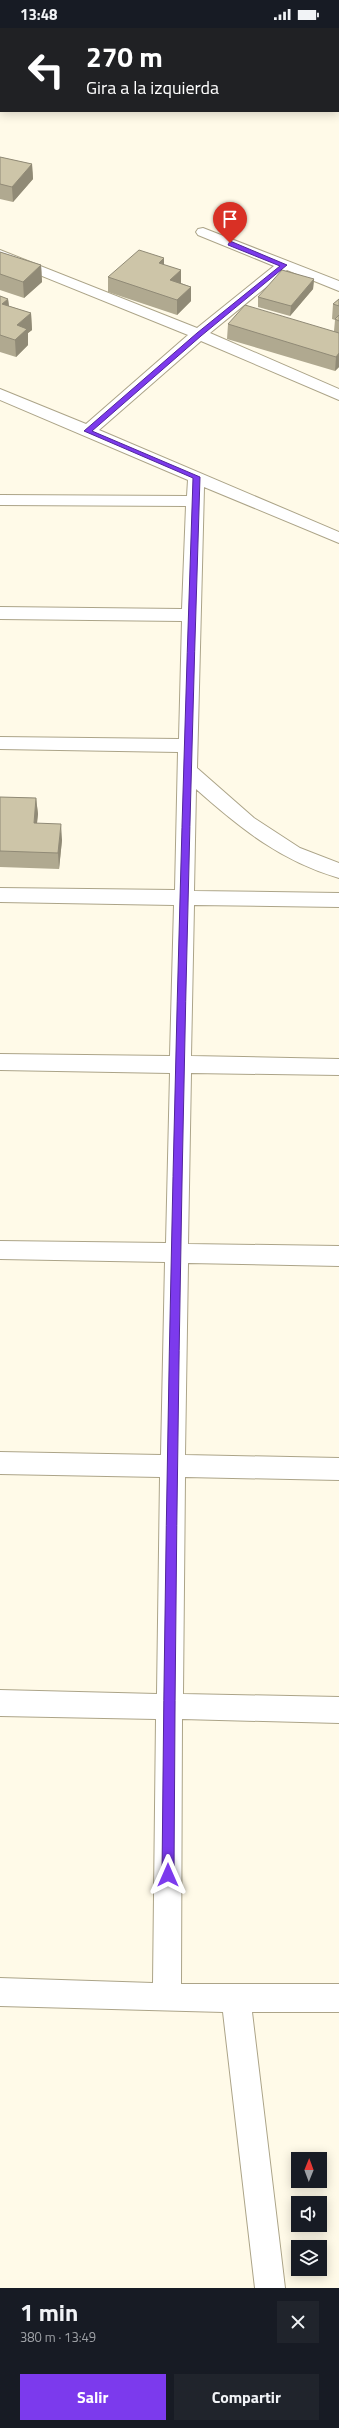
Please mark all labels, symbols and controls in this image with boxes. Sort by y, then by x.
text: 13:48 [20,3,57,26]
text: 270 m [86,35,163,78]
icon: left [20,44,72,96]
text: Gira a la izquierda [86,74,219,101]
pin [213,202,247,243]
icon: arrive [219,208,241,230]
position arrow [147,1854,189,1896]
north arrow [291,2152,327,2188]
map controls [291,2152,327,2276]
button: sound [291,2196,327,2232]
button: layers [291,2240,327,2276]
text: 1 min [20,2294,78,2330]
button: close [277,2301,319,2343]
text: 380 m · 13:49 [20,2327,96,2347]
button: Salir [20,2374,166,2420]
button: Compartir [174,2374,319,2420]

